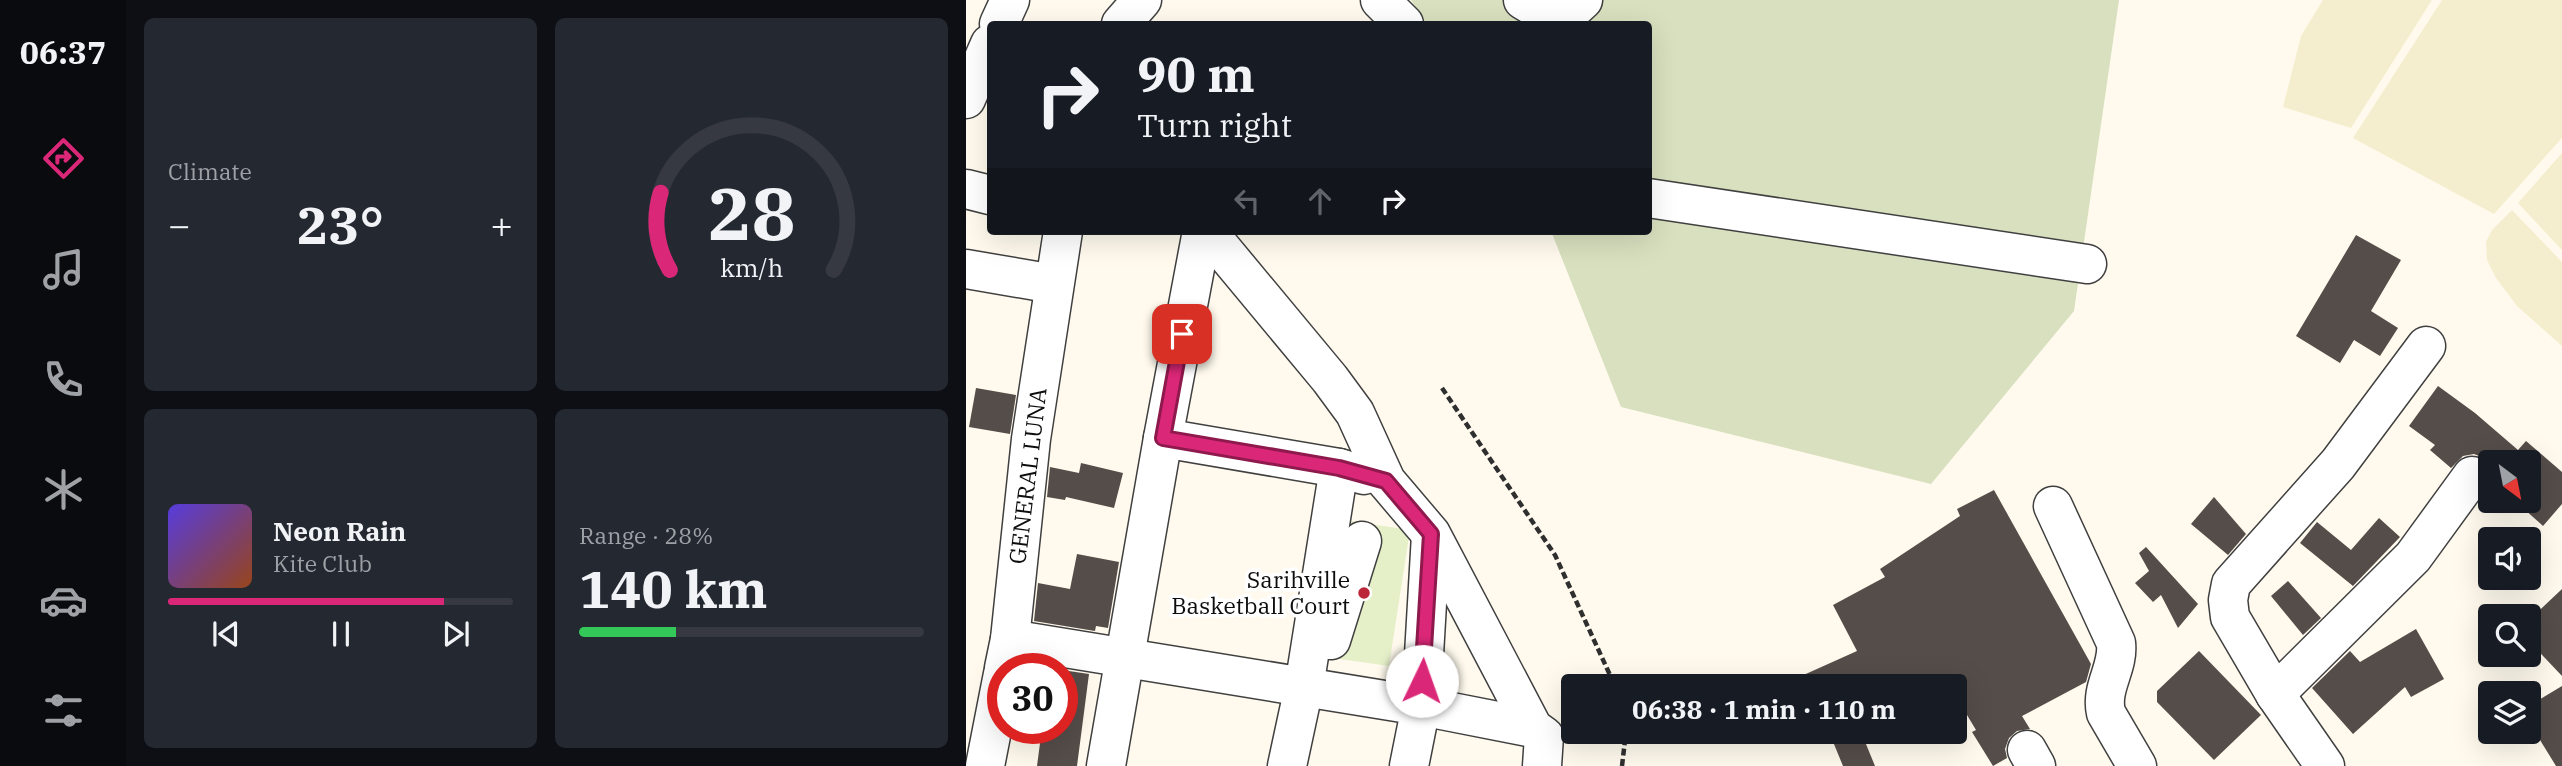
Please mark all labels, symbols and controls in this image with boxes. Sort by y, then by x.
text: 06:37 [20,31,106,73]
text: 90 m [1137,42,1255,105]
icon: right [1022,49,1113,140]
text: Turn right [1137,104,1292,146]
icon: directions [39,134,88,183]
text: Climate [168,156,252,186]
text: 28 [708,166,795,261]
icon: left [1228,182,1266,220]
icon: ahead [1301,182,1339,220]
icon: right [1374,182,1412,220]
text: 23° [297,191,384,258]
text: − [168,200,191,249]
text: + [490,200,513,249]
icon: music [39,245,88,294]
text: km/h [720,251,783,284]
pin [1152,304,1212,364]
icon: arrive [1163,315,1201,353]
icon: phone [39,355,88,404]
street label: GENERAL LUNA [1001,386,1053,566]
north arrow [2478,450,2541,513]
map controls [2478,450,2541,744]
icon: climate [39,465,88,514]
text: Neon Rain [273,514,406,548]
text: Range · 28% [579,520,713,550]
button: sound [2478,527,2541,590]
text: Kite Club [273,548,372,578]
text: 140 km [579,555,768,622]
place label: Sarihville Basketball Court [1171,564,1350,620]
icon: car [39,576,88,625]
marker: Sarihville Basketball Court [1356,585,1372,601]
button: search [2478,604,2541,667]
icon: previous [207,615,245,653]
icon: pause [322,615,360,653]
icon: next [437,615,475,653]
position arrow [1385,644,1459,718]
speed limit sign: 30 [987,653,1078,744]
button: layers [2478,681,2541,744]
icon: filters [39,686,88,735]
text: 06:38 · 1 min · 110 m [1632,692,1896,726]

